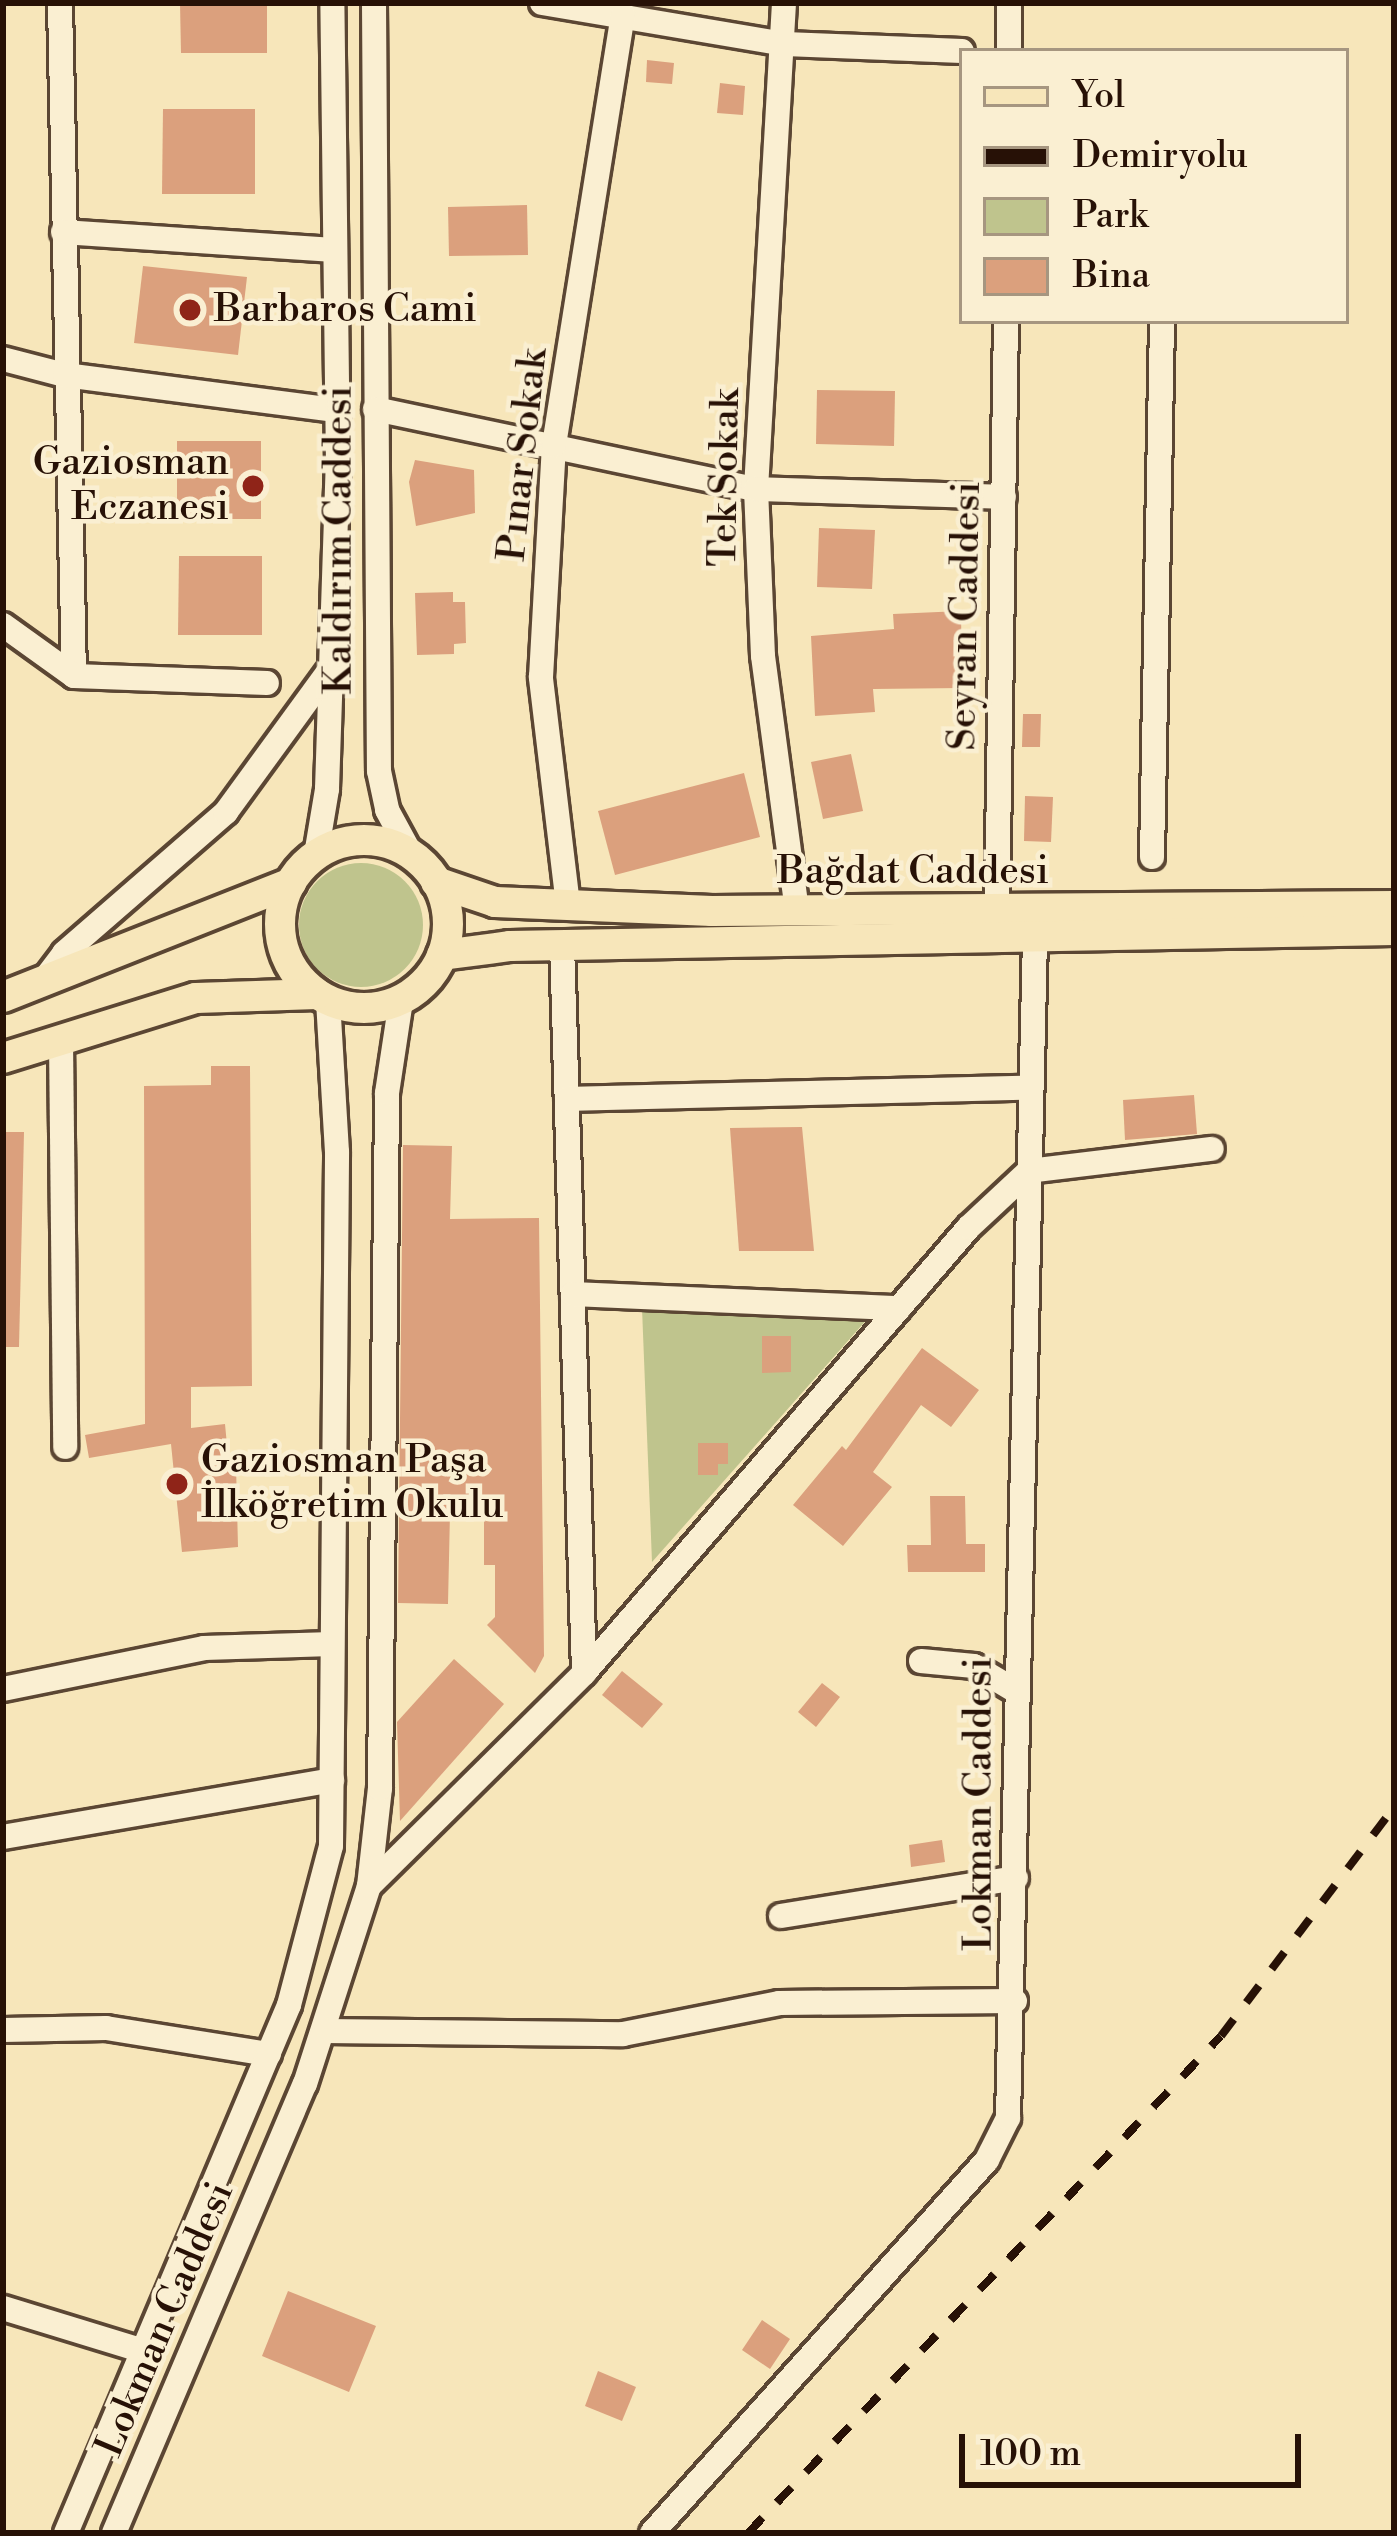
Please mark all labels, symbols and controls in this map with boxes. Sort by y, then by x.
legend [959,48,1349,324]
text: Yol [1073,74,1125,119]
text: Demiryolu [1073,134,1248,179]
text: Park [1073,194,1148,239]
text: Bina [1073,254,1150,299]
place label: Barbaros Cami [214,287,477,333]
marker: Barbaros Cami [177,297,203,323]
street label: Pınar Sokak [490,346,558,564]
street label: Kaldırım Caddesi [317,386,363,694]
street label: Tek Sokak [701,389,751,567]
place label: Gaziosman Eczanesi [33,441,229,532]
marker: Gaziosman Eczanesi [240,473,266,499]
street label: Seyran Caddesi [940,481,992,751]
street label: Bağdat Caddesi [777,849,1049,895]
place label: Gaziosman Paşa İlköğretim Okulu [201,1439,503,1530]
marker: Gaziosman Paşa İlköğretim Okulu [164,1471,190,1497]
street label: Lokman Caddesi [957,1657,1003,1951]
street label: Lokman Caddesi [87,2176,245,2464]
scale bar [965,2410,1307,2484]
text: 100 m [980,2432,1081,2477]

